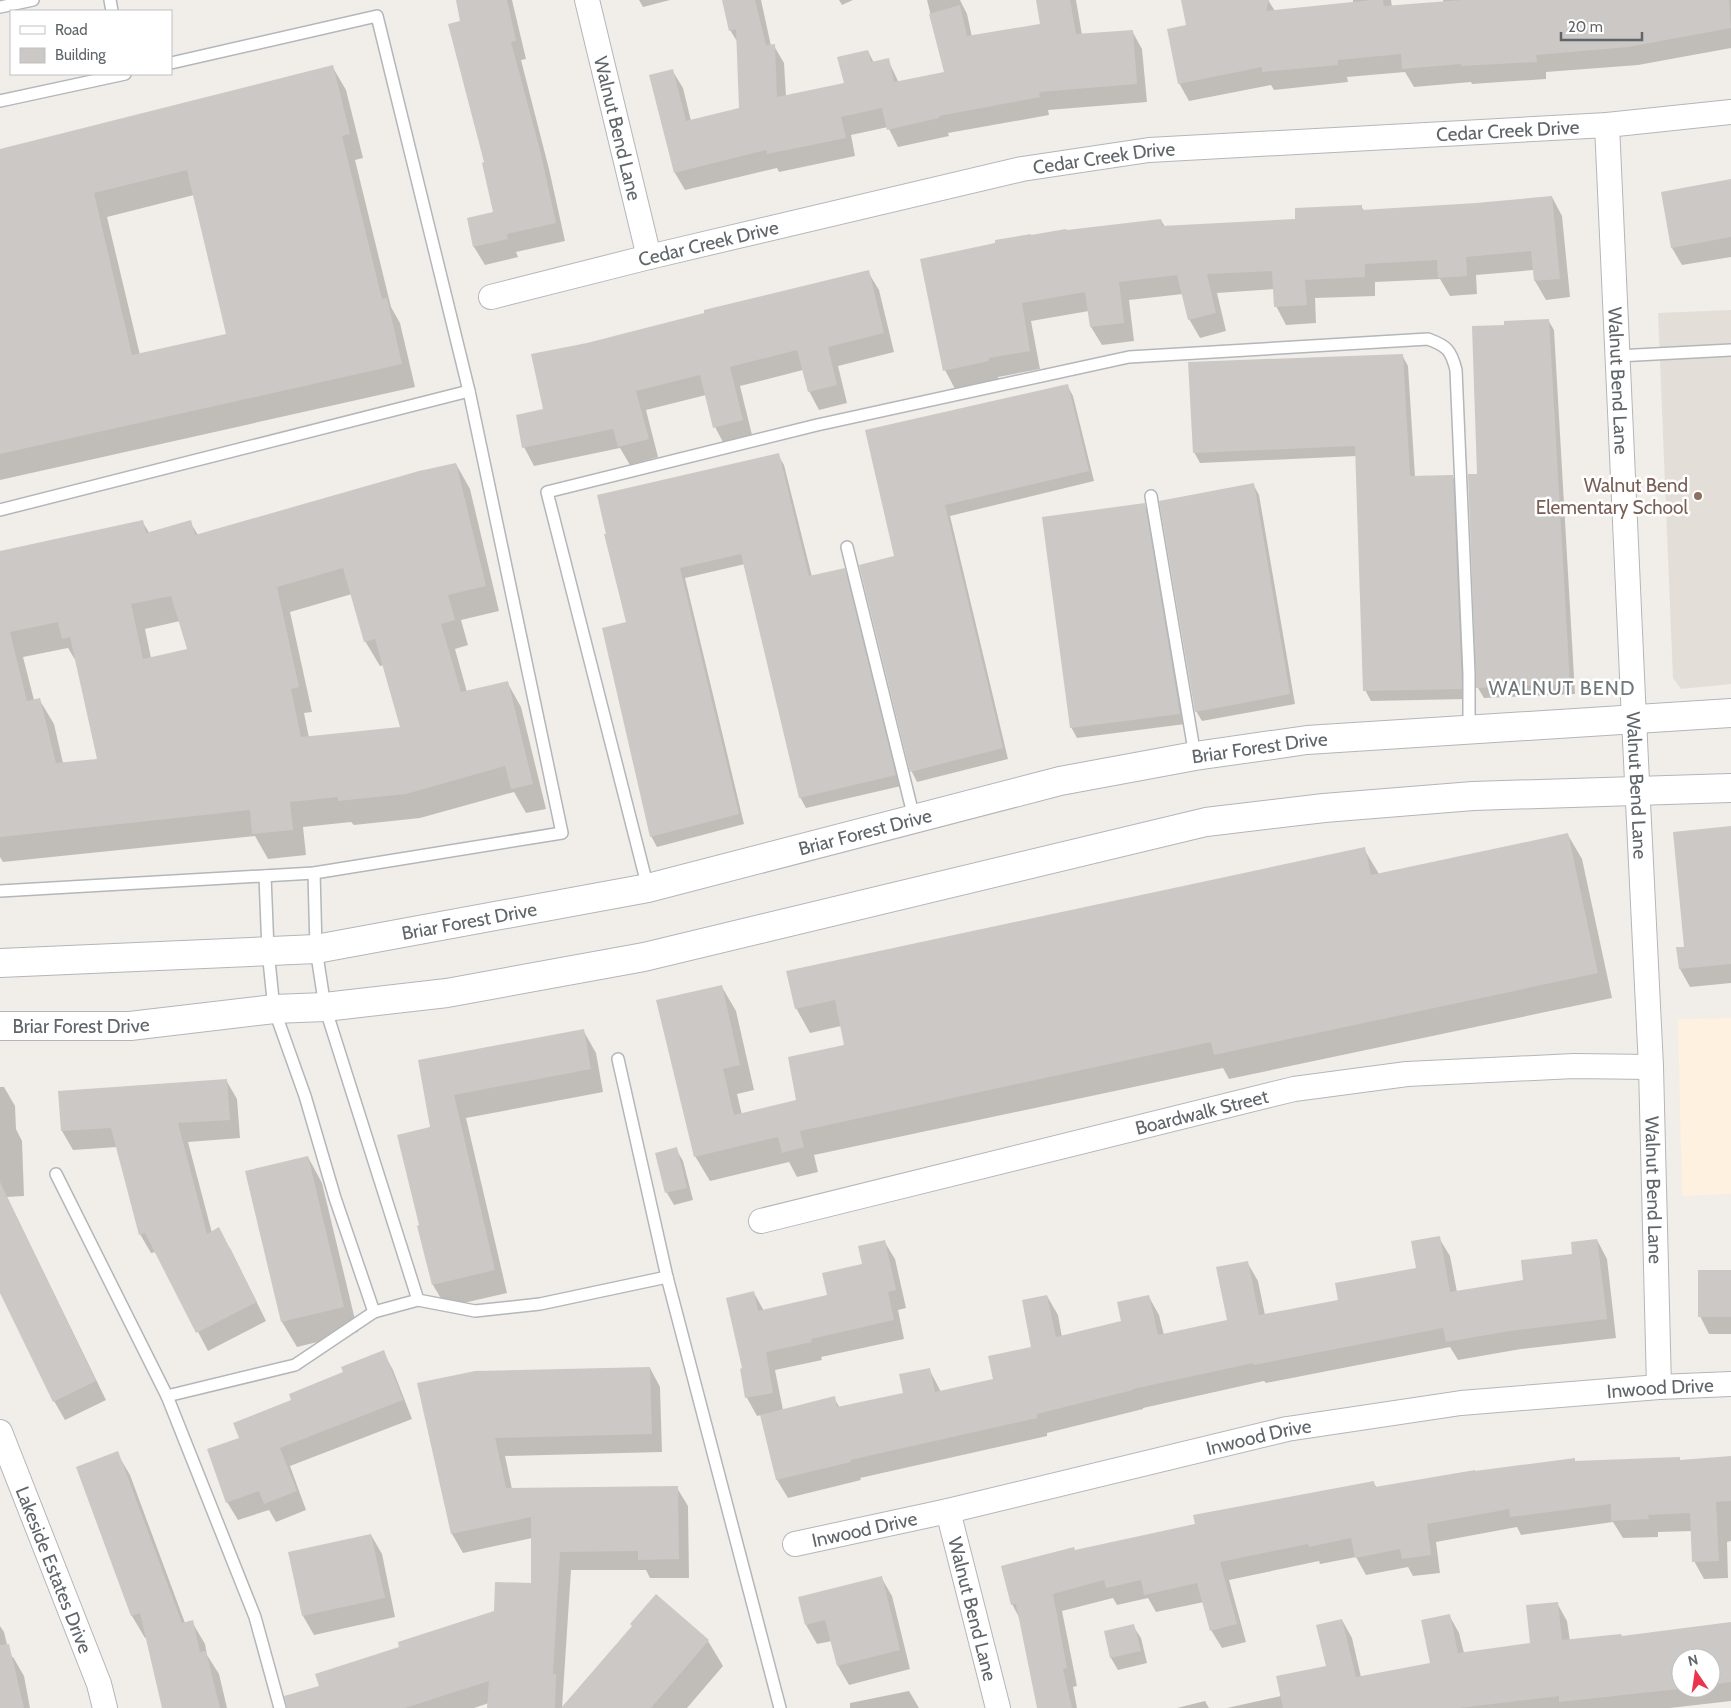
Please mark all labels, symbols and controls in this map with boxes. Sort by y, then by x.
legend [10,10,172,75]
scale bar [1561,10,1642,42]
text: 20 m [1568,18,1603,36]
text: Road [55,21,88,39]
text: Building [55,46,106,64]
street label: Walnut Bend Lane [589,54,646,203]
street label: Cedar Creek Drive [1436,116,1580,146]
street label: Cedar Creek Drive [1031,138,1176,179]
street label: Cedar Creek Drive [636,216,781,271]
street label: Walnut Bend Lane [1603,306,1633,455]
place label: Walnut Bend Elementary School [1536,474,1689,519]
marker: Walnut Bend Elementary School [1692,490,1704,502]
district label: WALNUT BEND [1489,676,1635,700]
street label: Walnut Bend Lane [1622,711,1652,860]
street label: Briar Forest Drive [1190,728,1329,768]
street label: Briar Forest Drive [796,804,935,860]
street label: Briar Forest Drive [400,898,539,945]
street label: Briar Forest Drive [13,1013,151,1038]
street label: Boardwalk Street [1133,1085,1271,1140]
street label: Walnut Bend Lane [1640,1116,1667,1264]
street label: Inwood Drive [1606,1374,1714,1403]
street label: Inwood Drive [1204,1414,1313,1460]
street label: Lakeside Estates Drive [10,1483,97,1657]
street label: Inwood Drive [810,1507,920,1552]
street label: Walnut Bend Lane [943,1535,1002,1684]
north arrow [1671,1648,1721,1698]
text: N [1686,1650,1700,1670]

